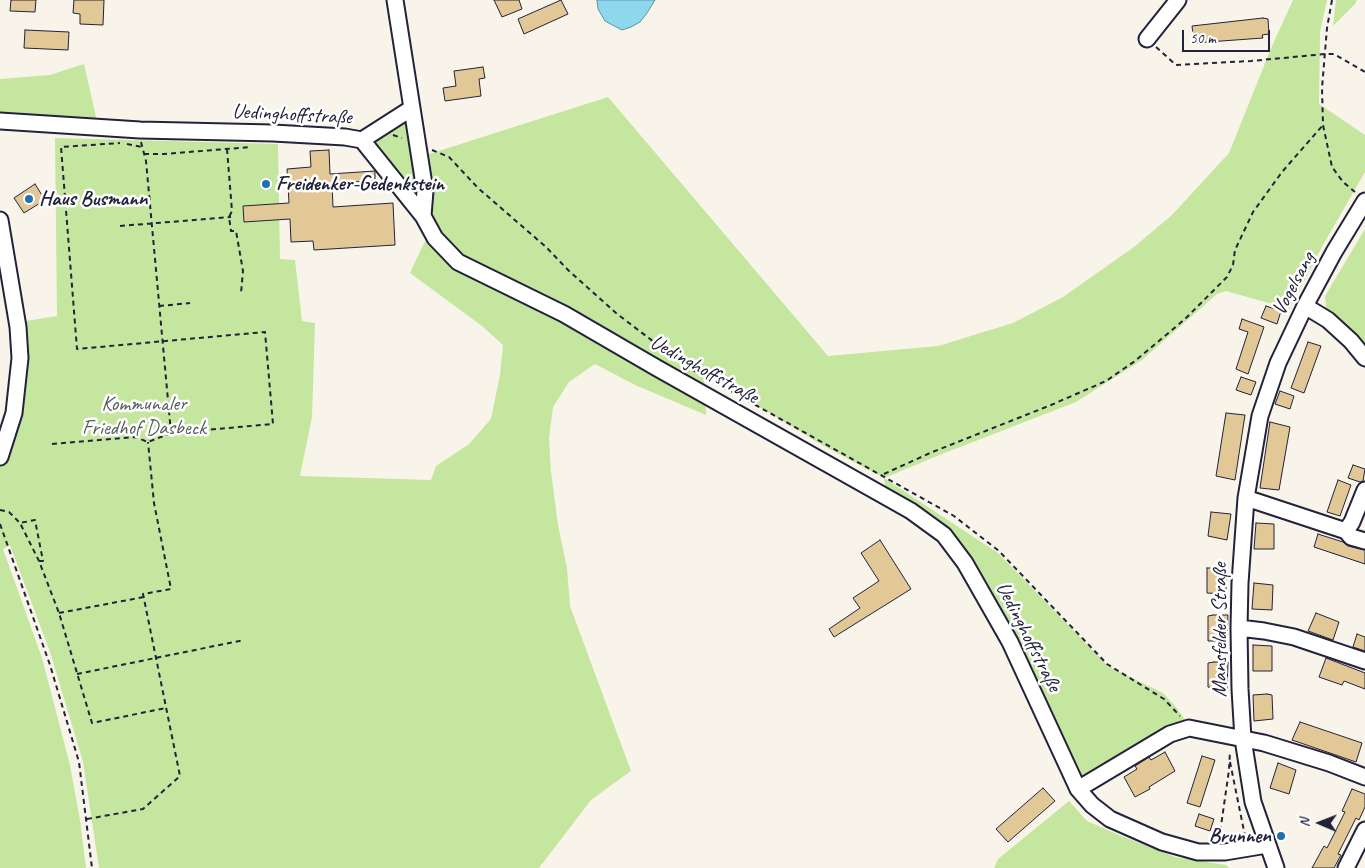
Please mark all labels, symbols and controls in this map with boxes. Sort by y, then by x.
scale bar [1185,20,1272,52]
text: 50 m [1190,29,1216,48]
street label: Uedinghoffstraße [232,99,352,131]
place label: Freidenker-Gedenkstein [276,171,444,197]
marker: Freidenker-Gedenkstein [260,178,272,190]
place label: Haus Busmann [39,186,147,212]
marker: Haus Busmann [23,193,35,205]
street label: Vogelsang [1267,248,1321,320]
street label: Uedinghoffstraße [646,330,762,410]
park label: Kommunaler Friedhof Dasbeck [82,391,206,441]
street label: Mansfelder Straße [1207,563,1233,697]
street label: Uedinghoffstraße [990,578,1066,696]
north arrow [1295,798,1345,848]
text: N [1296,818,1313,827]
place label: Brunnen [1209,823,1271,849]
marker: Brunnen [1275,830,1287,842]

